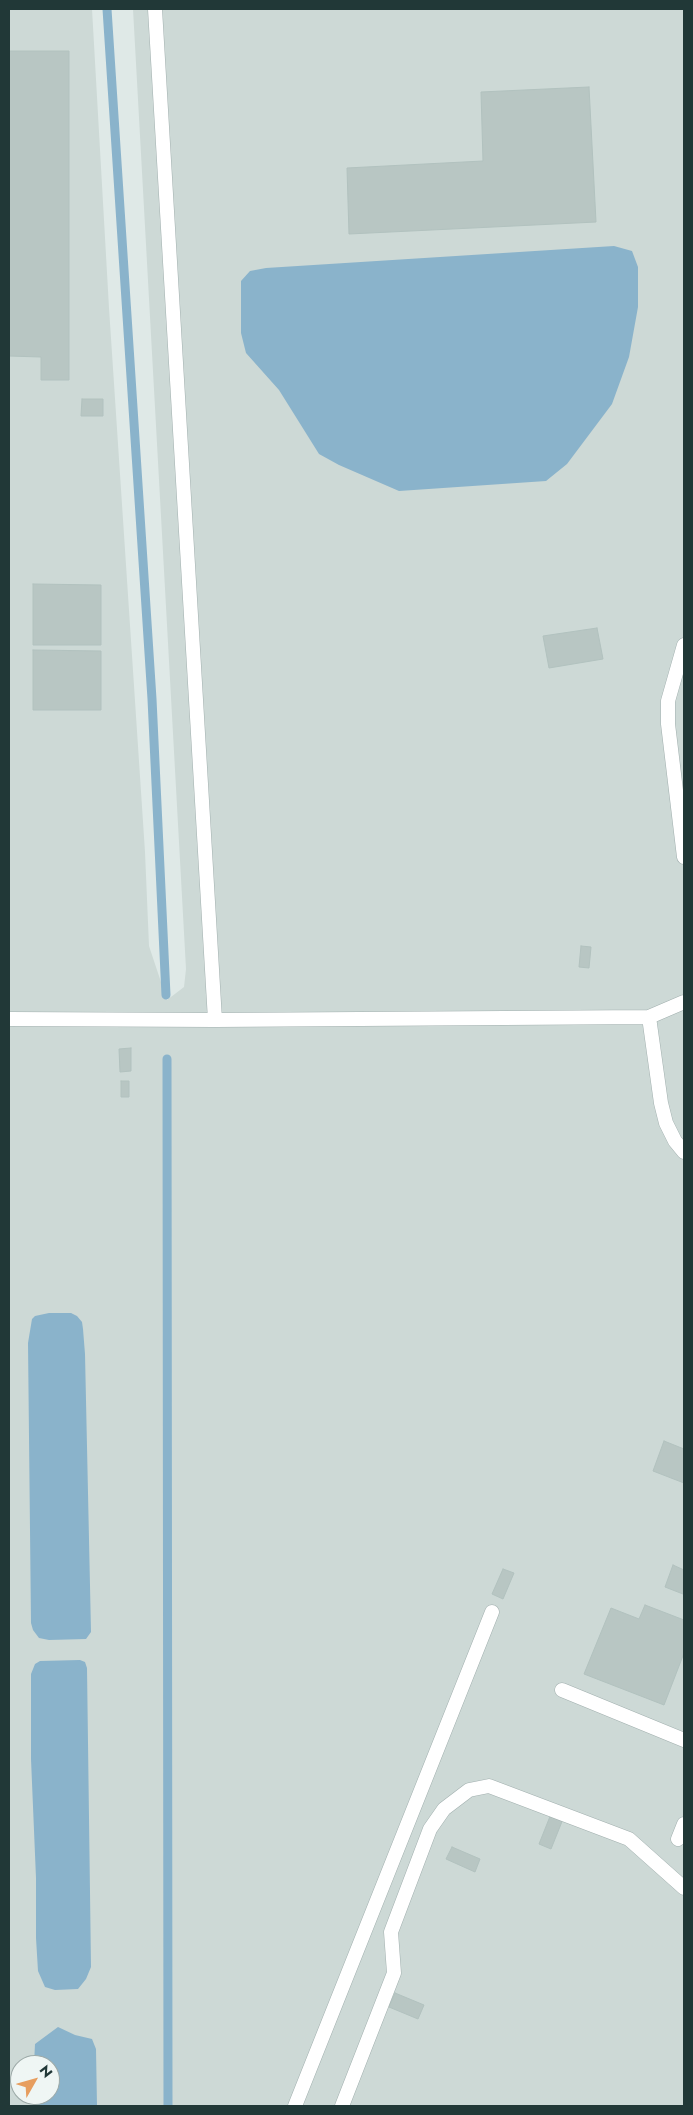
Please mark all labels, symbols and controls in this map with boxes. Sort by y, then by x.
north arrow [10,2055,60,2105]
text: N [35,2061,57,2082]

